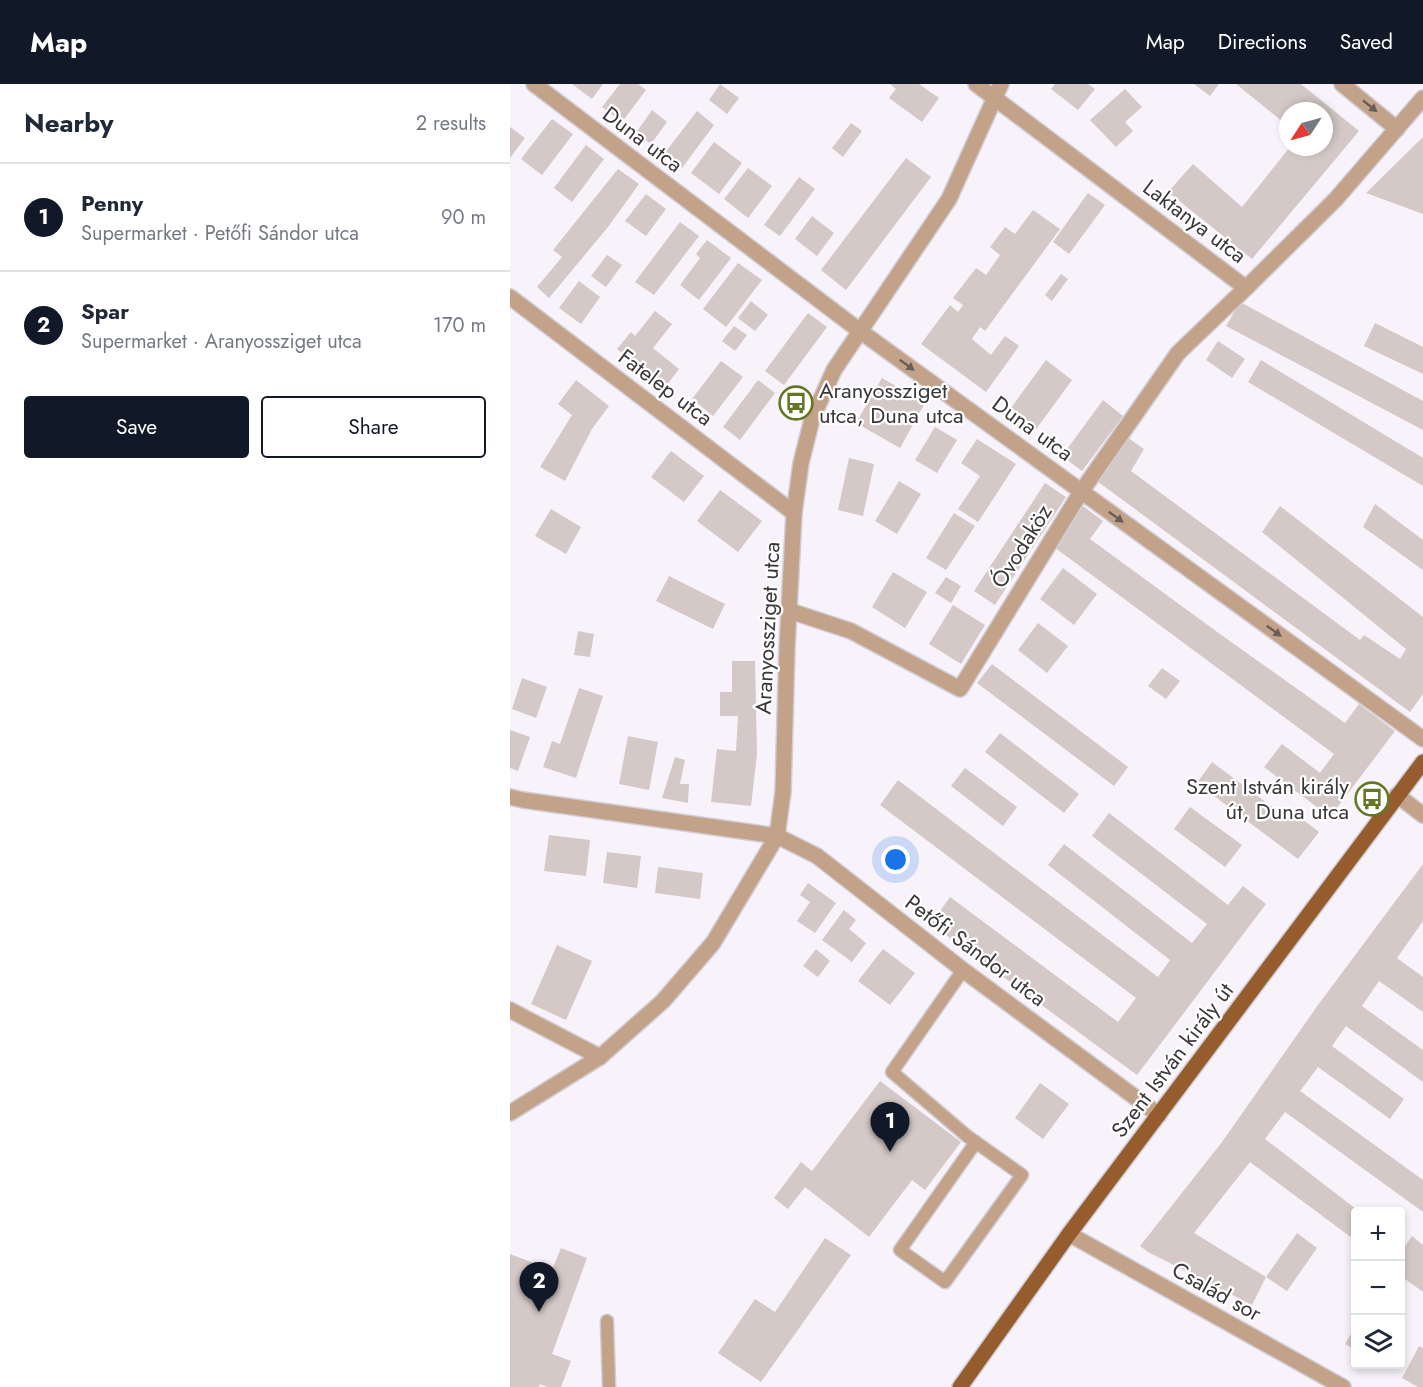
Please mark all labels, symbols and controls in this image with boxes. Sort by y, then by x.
text: Map [30,22,87,63]
text: Map [1146,27,1185,57]
text: Directions [1218,27,1307,57]
text: Saved [1340,27,1393,57]
street label: Duna utca [596,98,690,180]
one-way arrow [1362,100,1378,113]
north arrow [1279,102,1333,156]
text: Nearby [24,104,113,142]
text: 2 results [416,109,486,138]
street label: Laktanya utca [1137,171,1253,271]
text: Penny [81,187,143,219]
text: 1 [38,203,49,232]
text: 90 m [441,203,486,232]
text: Supermarket · Petőfi Sándor utca [81,219,359,248]
text: Spar [81,295,129,327]
text: 2 [37,311,50,340]
text: 170 m [433,311,486,340]
text: Supermarket · Aranyossziget utca [81,327,362,356]
street label: Fatelep utca [612,341,720,433]
one-way arrow [898,359,914,371]
place label: Aranyossziget utca, Duna utca [819,374,963,431]
bus stop icon: Aranyossziget utca, Duna utca [778,385,814,421]
street label: Duna utca [986,388,1080,468]
button: Save [24,396,249,458]
button: Share [261,396,486,458]
street label: Óvodaköz [983,498,1059,594]
one-way arrow [1108,510,1123,522]
street label: Aranyossziget utca [747,541,787,715]
one-way arrow [1265,625,1281,637]
place label: Szent István király út, Duna utca [1186,770,1349,827]
bus stop icon: Szent István király út, Duna utca [1354,781,1390,817]
your location [881,845,910,874]
street label: Petőfi Sándor utca [899,886,1053,1014]
street label: Szent István király út [1103,975,1241,1144]
pin: 1 [870,1102,910,1152]
map controls [1351,1207,1405,1369]
button: + [1351,1207,1405,1261]
street label: Család sor [1166,1253,1268,1329]
button: − [1351,1261,1405,1315]
pin: 2 [519,1262,558,1312]
button: layers [1351,1315,1405,1369]

